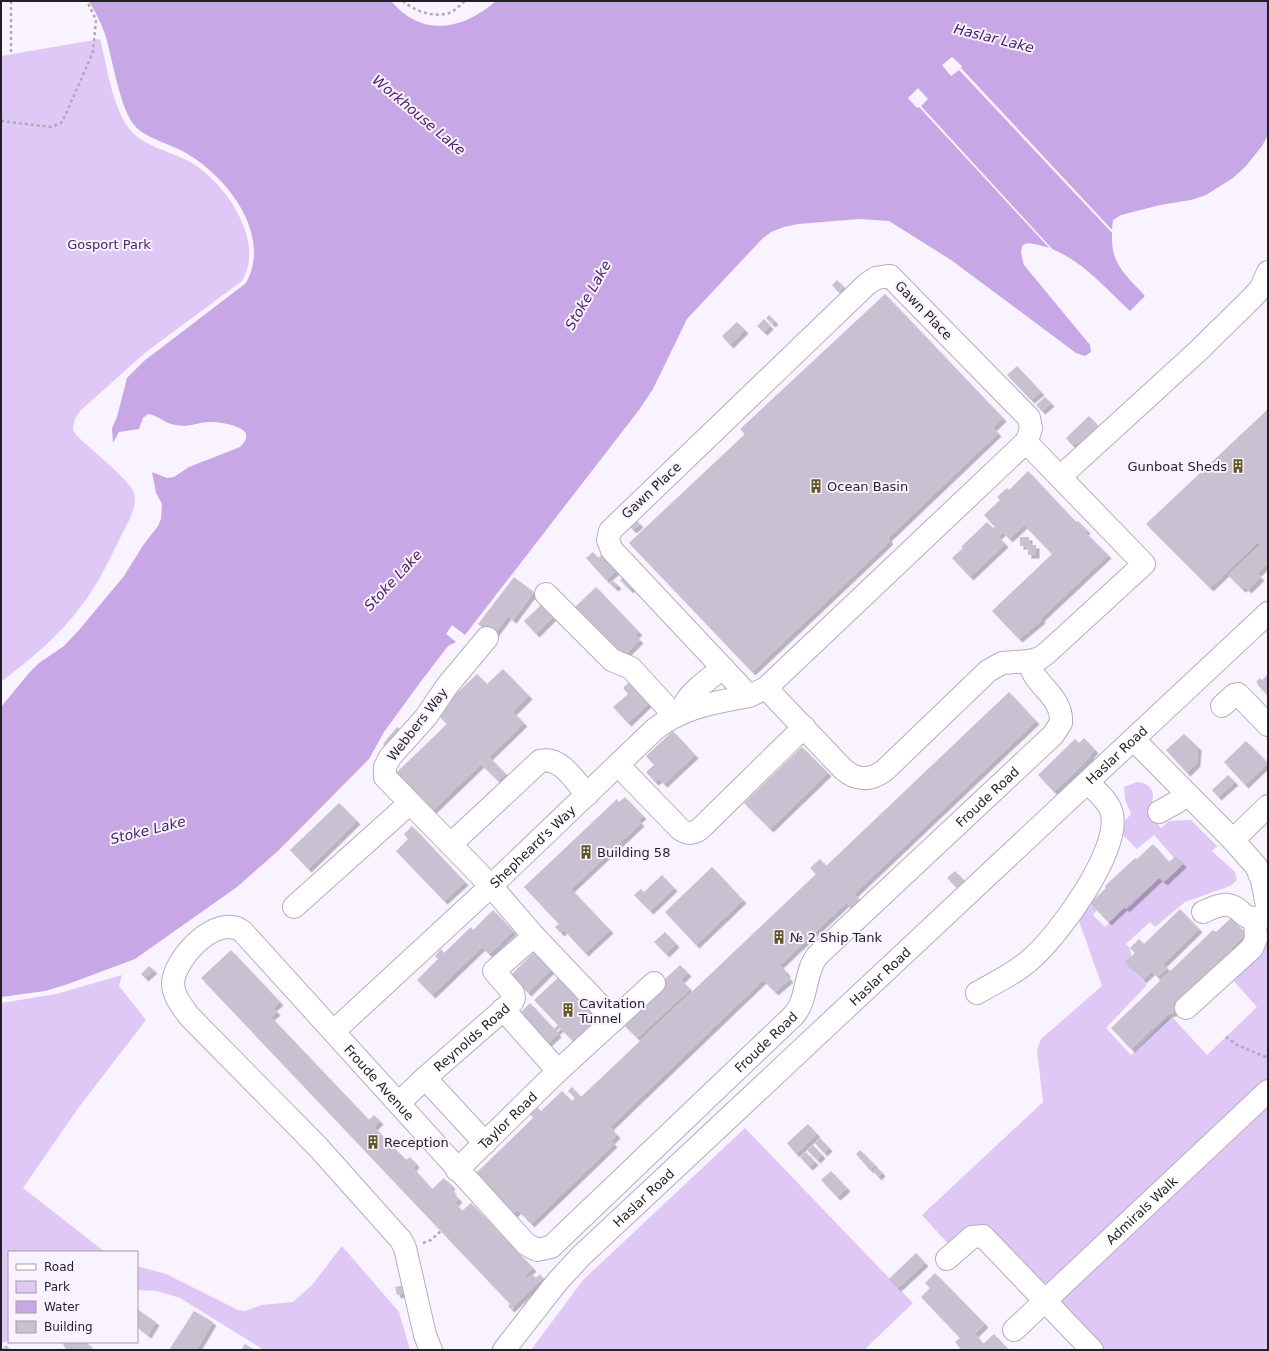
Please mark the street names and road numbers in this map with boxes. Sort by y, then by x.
street label: Gawn Place [892,278,955,343]
street label: Gawn Place [619,459,684,522]
street label: Webbers Way [384,685,451,764]
street label: Haslar Road [1083,723,1151,787]
street label: Froude Road [953,764,1022,830]
street label: Shepheard's Way [487,802,579,891]
street label: Haslar Road [847,944,914,1009]
street label: Reynolds Road [431,1000,513,1075]
street label: Froude Road [732,1009,801,1076]
street label: Froude Avenue [341,1042,417,1124]
street label: Taylor Road [475,1089,540,1153]
street label: Haslar Road [610,1166,677,1230]
street label: Admirals Walk [1103,1173,1181,1248]

